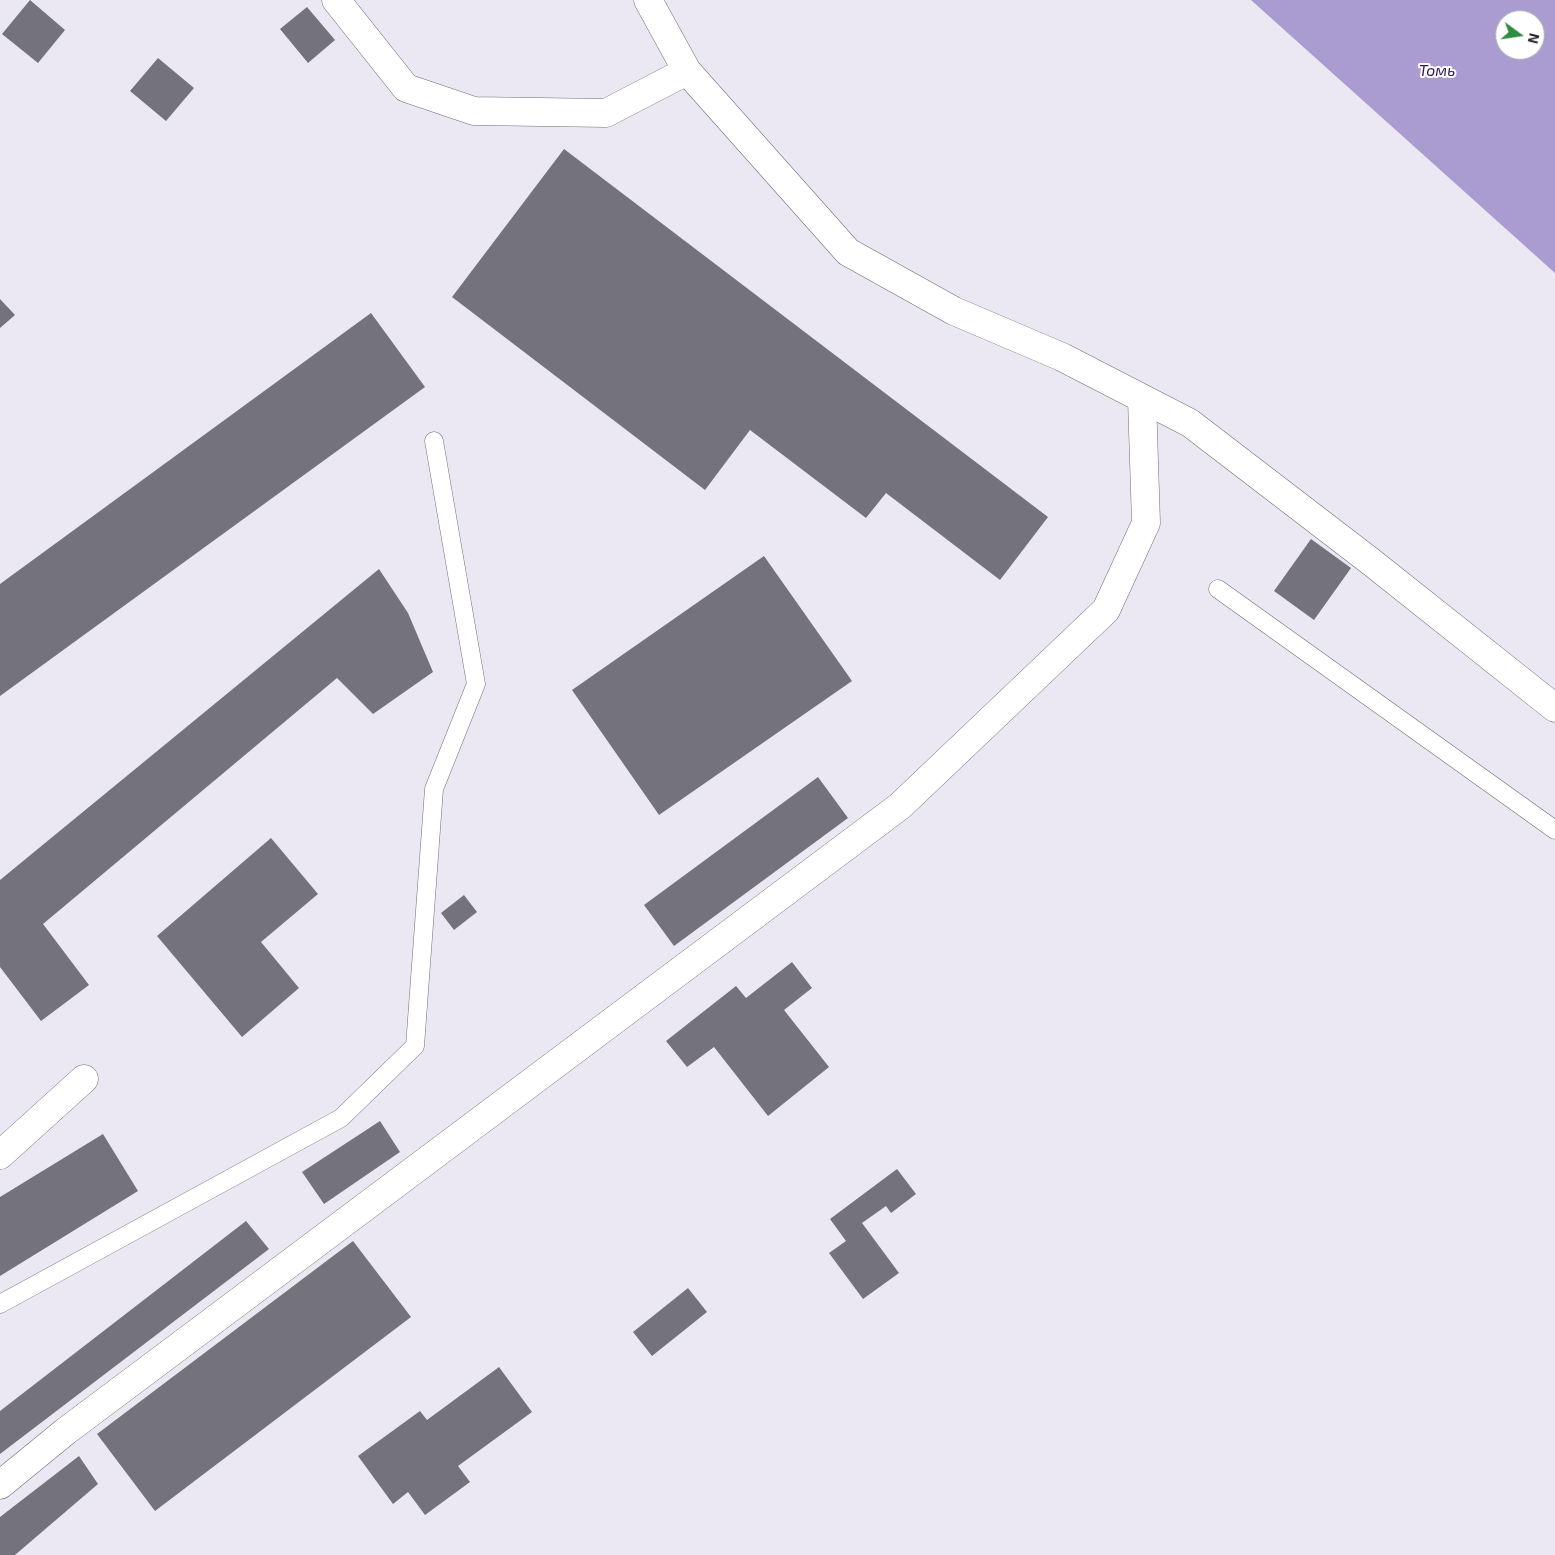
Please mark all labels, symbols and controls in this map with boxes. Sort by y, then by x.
north arrow [1495,10,1545,60]
text: N [1525,32,1544,45]
water label: Томь [1419,61,1455,81]

